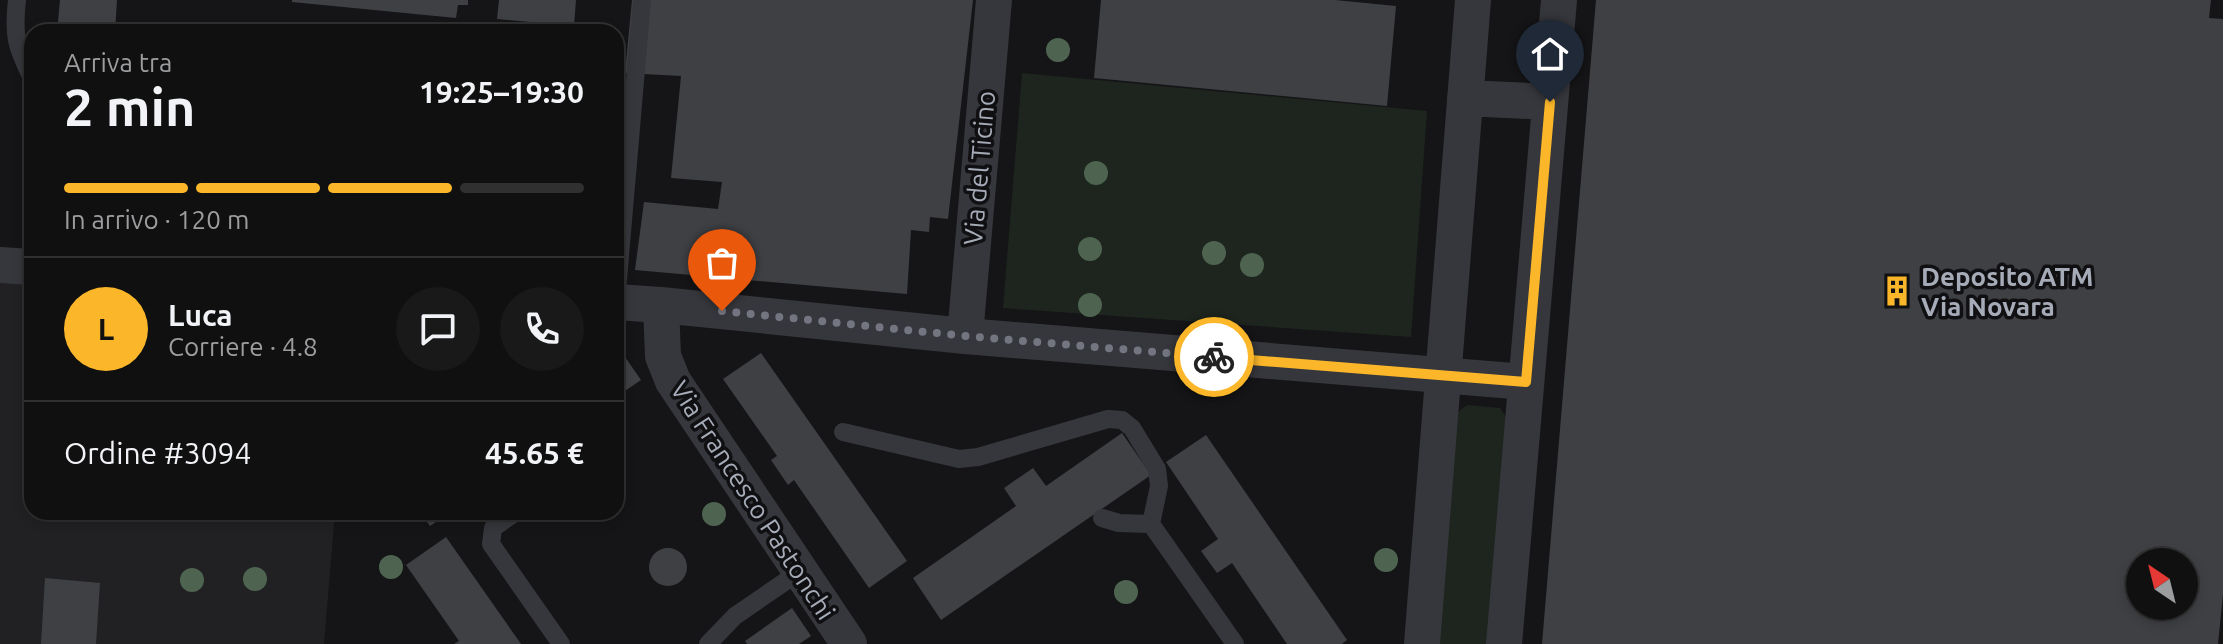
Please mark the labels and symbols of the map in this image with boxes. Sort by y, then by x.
pin [1516,20,1584,102]
street label: Via del Ticino [958,89,1000,247]
pin [688,229,756,311]
place label: Deposito ATM Via Novara [1921,262,2093,321]
building icon: Deposito ATM Via Novara [1880,274,1914,308]
courier [1174,317,1254,397]
street label: Via Francesco Pastonchi [665,375,841,625]
north arrow [2126,548,2198,620]

